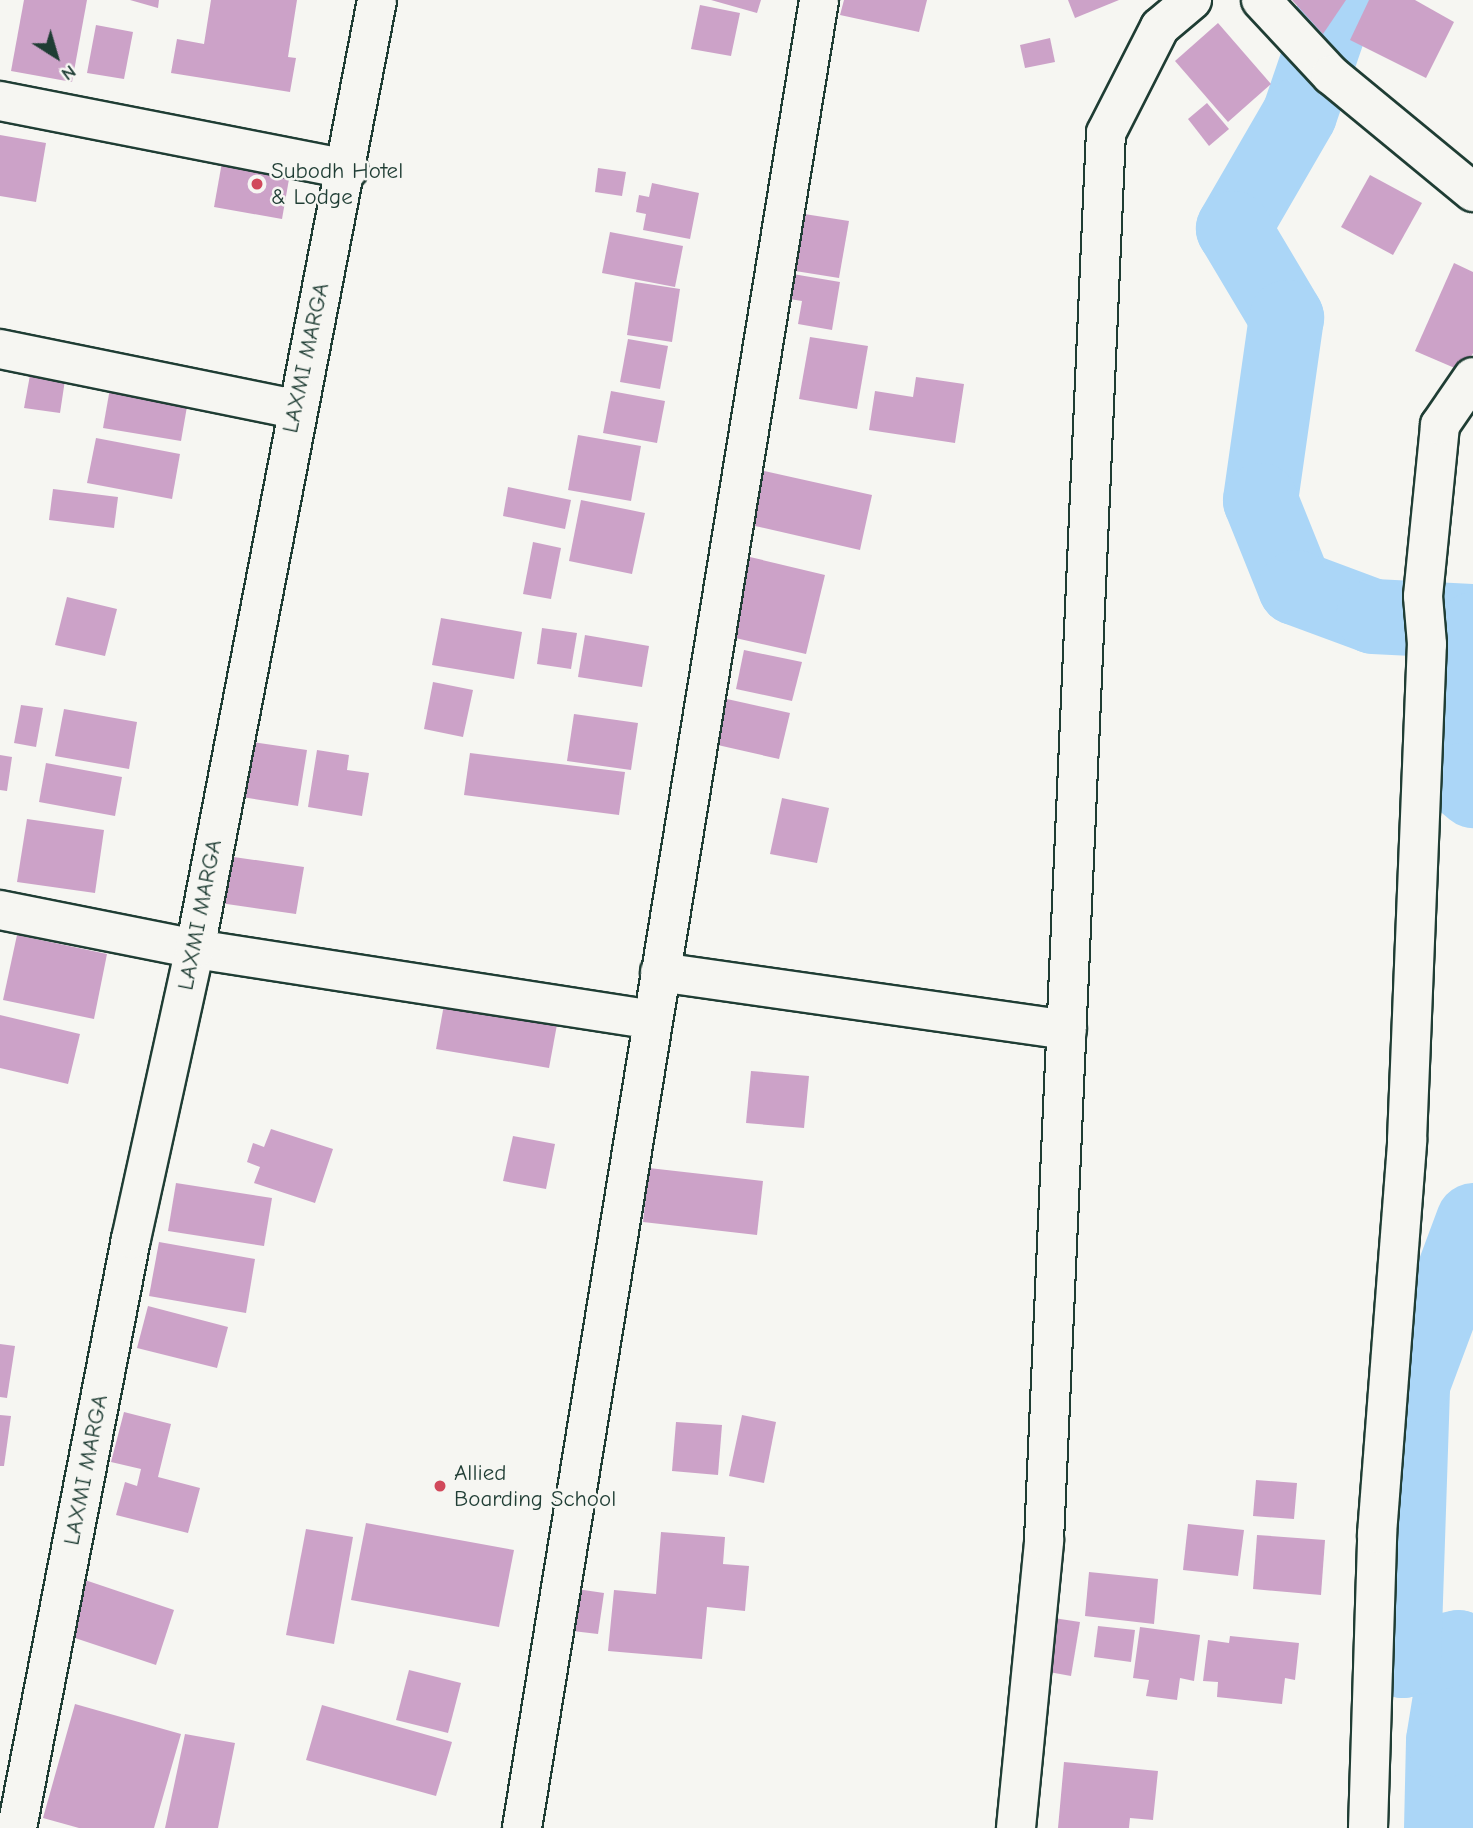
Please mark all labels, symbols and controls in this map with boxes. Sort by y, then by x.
north arrow [21,21,91,91]
text: N [57,60,80,85]
place label: Subodh Hotel & Lodge [271,157,403,211]
marker: Subodh Hotel & Lodge [249,176,265,192]
street label: LAXMI MARGA [277,280,335,436]
street label: LAXMI MARGA [172,837,228,993]
street label: LAXMI MARGA [58,1392,114,1548]
place label: Allied Boarding School [454,1459,616,1513]
marker: Allied Boarding School [432,1478,448,1494]

